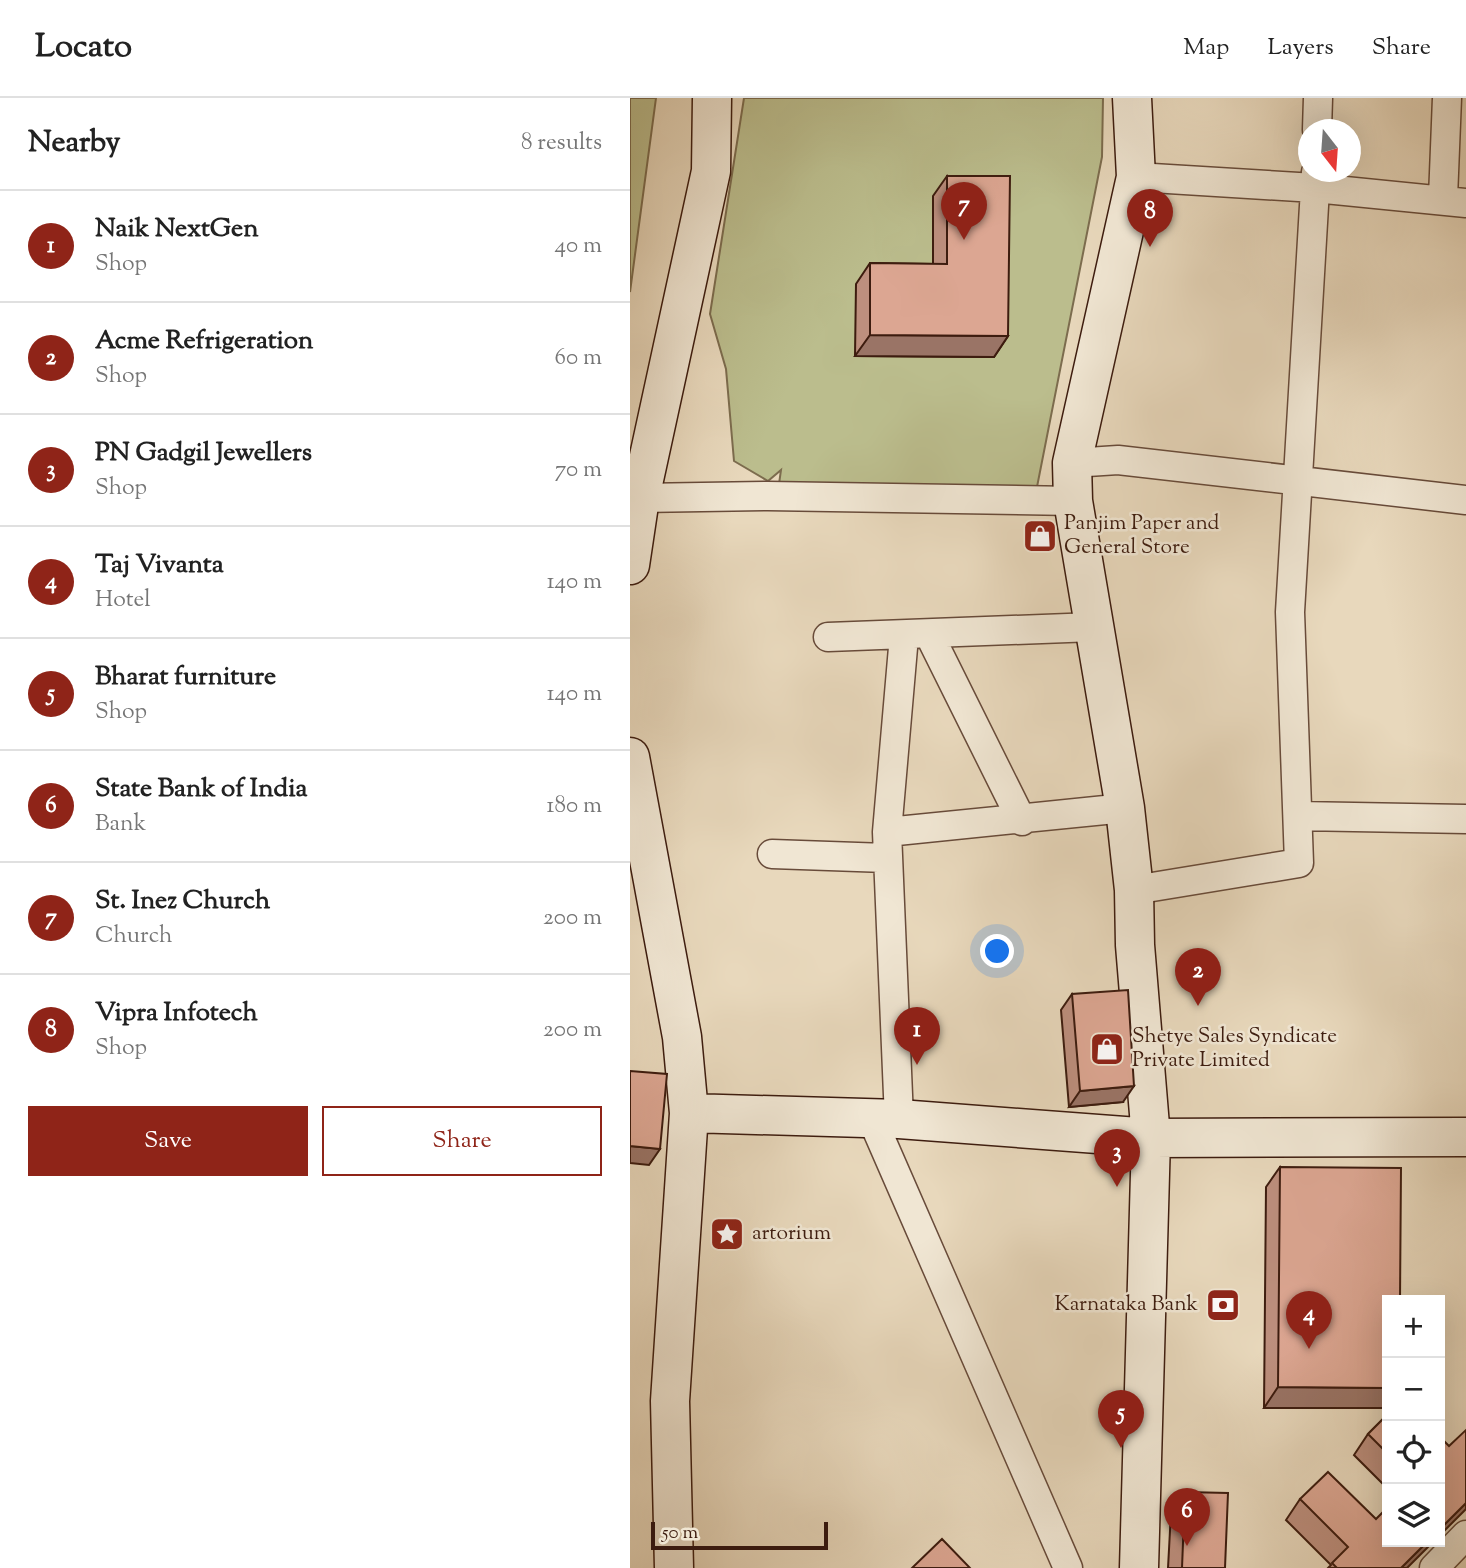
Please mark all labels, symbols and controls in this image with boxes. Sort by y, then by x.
text: Locato [35,24,132,72]
text: Map [1183,31,1229,65]
text: Layers [1267,31,1334,65]
text: Share [1372,31,1431,65]
north arrow [1298,119,1361,182]
text: Nearby [28,122,120,165]
text: 8 results [521,127,602,160]
pin: 7 [941,182,987,240]
pin: 8 [1127,189,1173,247]
text: Naik NextGen [95,211,259,248]
text: 1 [47,230,55,263]
text: 40 m [555,230,602,263]
text: Shop [95,248,147,281]
text: Acme Refrigeration [95,323,313,360]
text: 2 [46,342,56,375]
text: 60 m [554,342,602,375]
text: Shop [95,360,147,393]
text: PN Gadgil Jewellers [95,435,312,472]
text: 3 [46,454,56,487]
text: 70 m [555,454,602,487]
text: Shop [95,472,147,505]
place label: Panjim Paper and General Store [1064,509,1220,563]
shop icon: Panjim Paper and General Store [1021,517,1059,555]
text: Taj Vivanta [95,547,224,584]
text: 4 [45,566,57,599]
text: 140 m [547,566,602,599]
text: Hotel [95,584,151,617]
text: Bharat furniture [95,659,276,696]
text: 5 [47,678,55,711]
text: 140 m [547,678,602,711]
text: Shop [95,696,147,729]
text: State Bank of India [95,771,308,808]
text: 6 [45,790,57,823]
text: 180 m [547,790,602,823]
text: Bank [95,808,146,841]
text: St. Inez Church [95,883,270,920]
text: 7 [45,902,57,935]
text: 200 m [543,902,602,935]
text: Church [95,920,173,953]
your location [980,934,1014,968]
pin: 2 [1175,948,1221,1006]
text: Vipra Infotech [95,995,258,1032]
pin: 1 [894,1007,940,1065]
text: 8 [45,1014,57,1047]
text: 200 m [543,1014,602,1047]
place label: Shetye Sales Syndicate Private Limited [1132,1022,1337,1076]
shop icon: Shetye Sales Syndicate Private Limited [1088,1030,1126,1068]
text: Shop [95,1032,147,1065]
button: Save [28,1106,308,1176]
button: Share [322,1106,602,1176]
pin: 3 [1094,1129,1140,1187]
place icon: artorium [708,1215,746,1253]
place label: artorium [752,1219,831,1249]
bank icon: Karnataka Bank [1204,1286,1242,1324]
place label: Karnataka Bank [1054,1290,1199,1320]
pin: 4 [1286,1291,1332,1349]
map controls [1382,1295,1445,1547]
button: + [1382,1295,1445,1358]
button: − [1382,1358,1445,1421]
pin: 5 [1098,1390,1144,1448]
button: locate [1382,1421,1445,1484]
button: layers [1382,1484,1445,1547]
pin: 6 [1164,1488,1210,1546]
scale bar [651,1519,828,1551]
text: 50 m [662,1520,698,1547]

